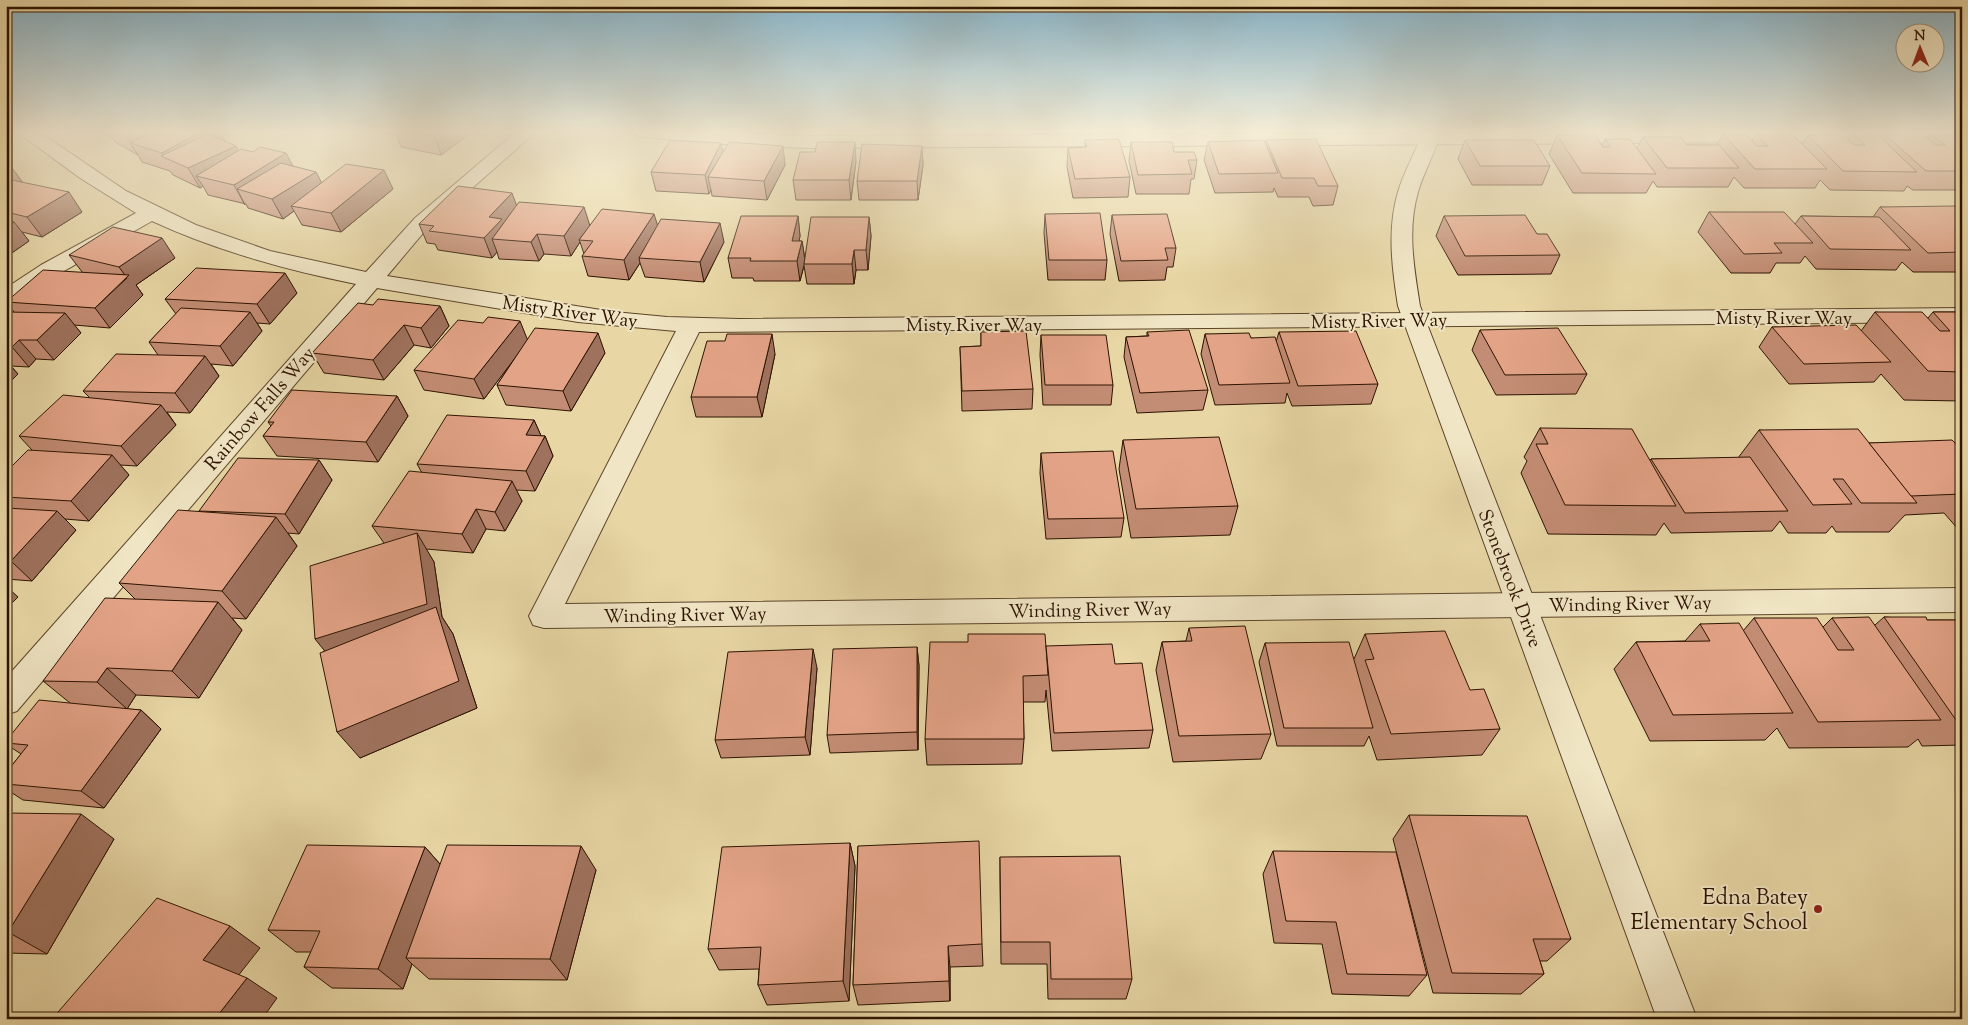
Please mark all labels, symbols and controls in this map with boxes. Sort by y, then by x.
north arrow [1896,22,1946,72]
text: N [1914,27,1926,47]
street label: Misty River Way [500,291,640,336]
street label: Misty River Way [1716,306,1853,333]
street label: Misty River Way [1310,308,1448,337]
street label: Misty River Way [906,313,1043,340]
street label: Rainbow Falls Way [199,341,323,478]
street label: Stonebrook Drive [1470,506,1548,652]
street label: Winding River Way [1548,591,1712,620]
street label: Winding River Way [1008,597,1172,626]
street label: Winding River Way [603,602,767,631]
place label: Edna Batey Elementary School [1631,883,1808,940]
marker: Edna Batey Elementary School [1812,903,1824,915]

